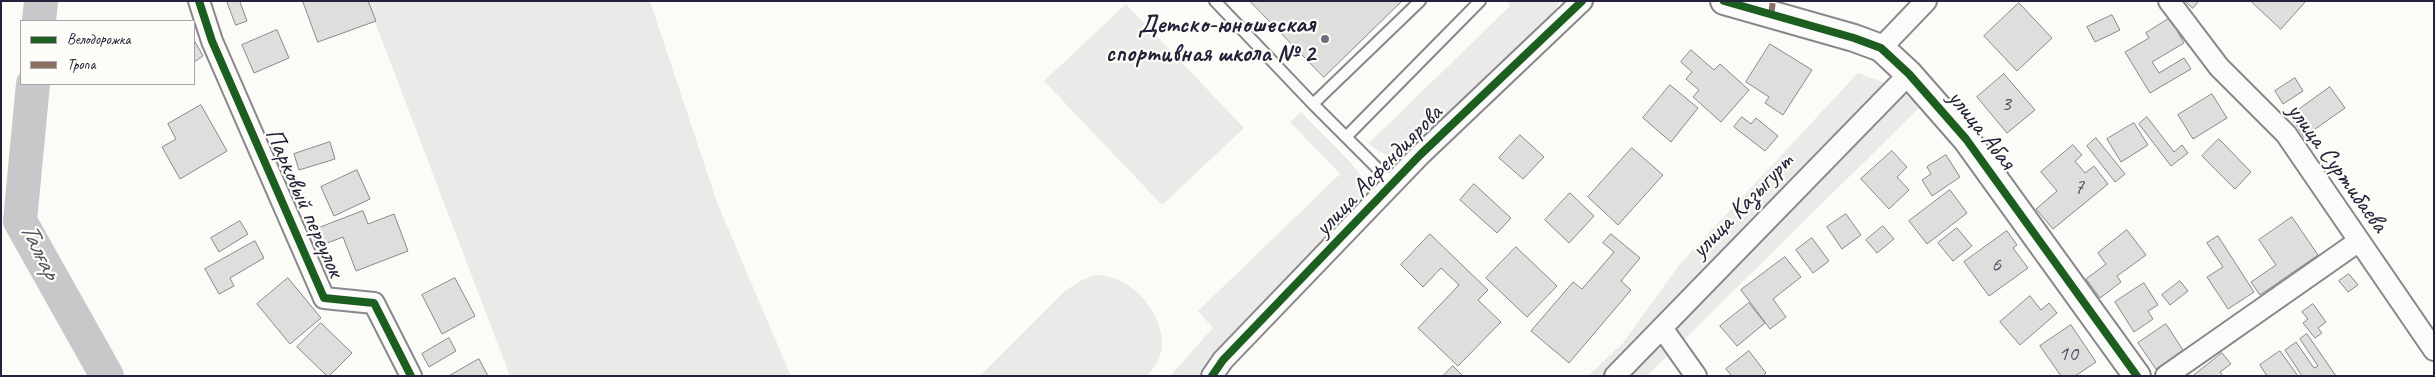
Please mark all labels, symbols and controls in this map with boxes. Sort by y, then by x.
place label: Детско-юношеская спортивная школа № 2 [1106,10,1315,69]
legend [20,20,195,85]
text: Велодорожка [67,30,130,49]
marker: Детско-юношеская спортивная школа № 2 [1319,33,1331,45]
text: Тропа [67,55,95,74]
street label: улица Абая [1941,84,2021,176]
house number: 3 [2001,91,2011,117]
street label: улица Суртибаева [2280,97,2394,239]
street label: улица Асфендиярова [1309,99,1449,243]
street label: Парковый переулок [258,124,350,282]
street label: улица Казыгурт [1685,147,1801,265]
house number: 7 [2074,174,2084,200]
water label: Талғар [12,218,66,284]
house number: 6 [1991,252,2001,278]
house number: 10 [2058,341,2078,367]

